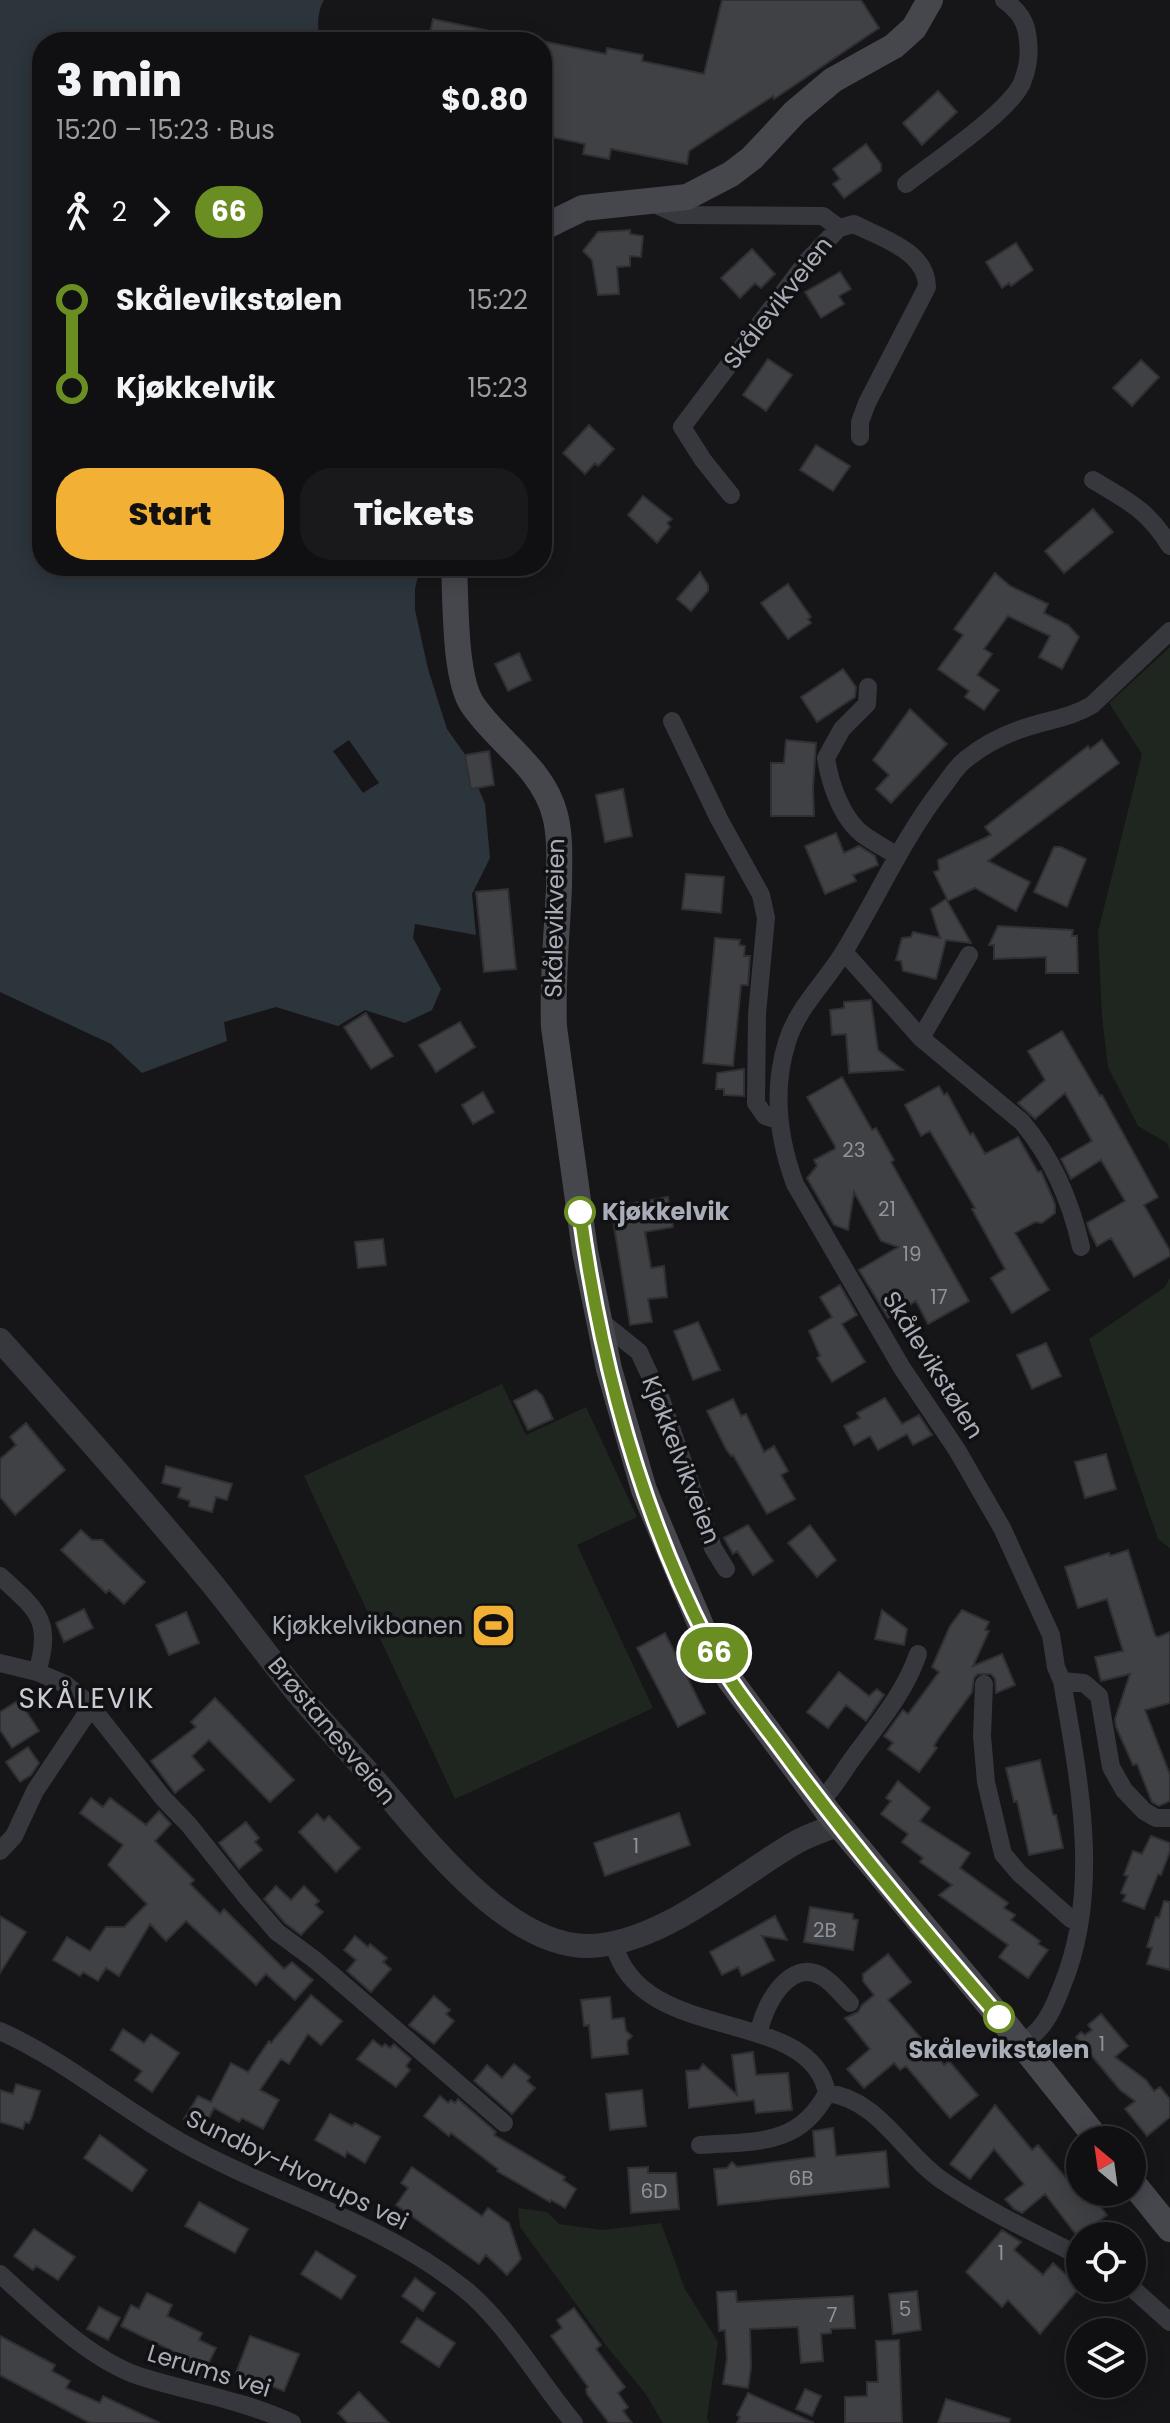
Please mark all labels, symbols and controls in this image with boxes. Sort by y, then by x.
text: 3 min [56,50,182,111]
text: $0.80 [441,78,528,121]
text: 15:20 – 15:23 · Bus [56,112,275,148]
icon: walk [56,190,100,234]
icon: forward [139,190,183,234]
text: 66 [211,192,247,231]
text: 2 [112,194,127,230]
street label: Skålevikveien [715,230,840,376]
text: Skålevikstølen [116,278,342,321]
text: 15:22 [468,282,528,318]
text: Kjøkkelvik [116,366,275,409]
text: 15:23 [468,370,528,406]
button: Start [56,468,284,560]
button: Tickets [300,468,528,560]
street label: Skålevikveien [537,838,572,998]
house number: 23 [842,1136,866,1164]
place label: Kjøkkelvik [602,1195,730,1228]
house number: 21 [878,1195,896,1223]
marker: Kjøkkelvik [565,1197,595,1227]
house number: 19 [903,1240,922,1268]
house number: 17 [930,1283,948,1311]
street label: Skålevikstølen [875,1285,992,1445]
street label: Kjøkkelvikveien [634,1371,729,1549]
sports icon: Kjøkkelvikbanen [470,1602,518,1650]
place label: Kjøkkelvikbanen [272,1609,463,1642]
line badge: 66 [678,1627,750,1679]
text: 66 [696,1633,732,1672]
street label: Brøstanesveien [261,1650,404,1812]
district label: SKÅLEVIK [18,1679,156,1718]
house number: 1 [633,1832,639,1860]
house number: 2B [813,1916,837,1944]
marker: Skålevikstølen [984,2002,1014,2032]
house number: 1 [1099,2030,1105,2058]
place label: Skålevikstølen [909,2033,1089,2066]
street label: Sundby-Hvorups vei [181,2101,414,2238]
north arrow [1066,2126,1146,2206]
map controls [1066,2126,1146,2398]
house number: 6B [789,2164,813,2192]
house number: 6D [641,2177,667,2205]
button: locate [1066,2222,1146,2302]
house number: 1 [998,2239,1004,2267]
house number: 5 [899,2295,911,2323]
house number: 7 [827,2301,838,2329]
button: layers [1066,2318,1146,2398]
street label: Lerums vei [143,2336,275,2405]

